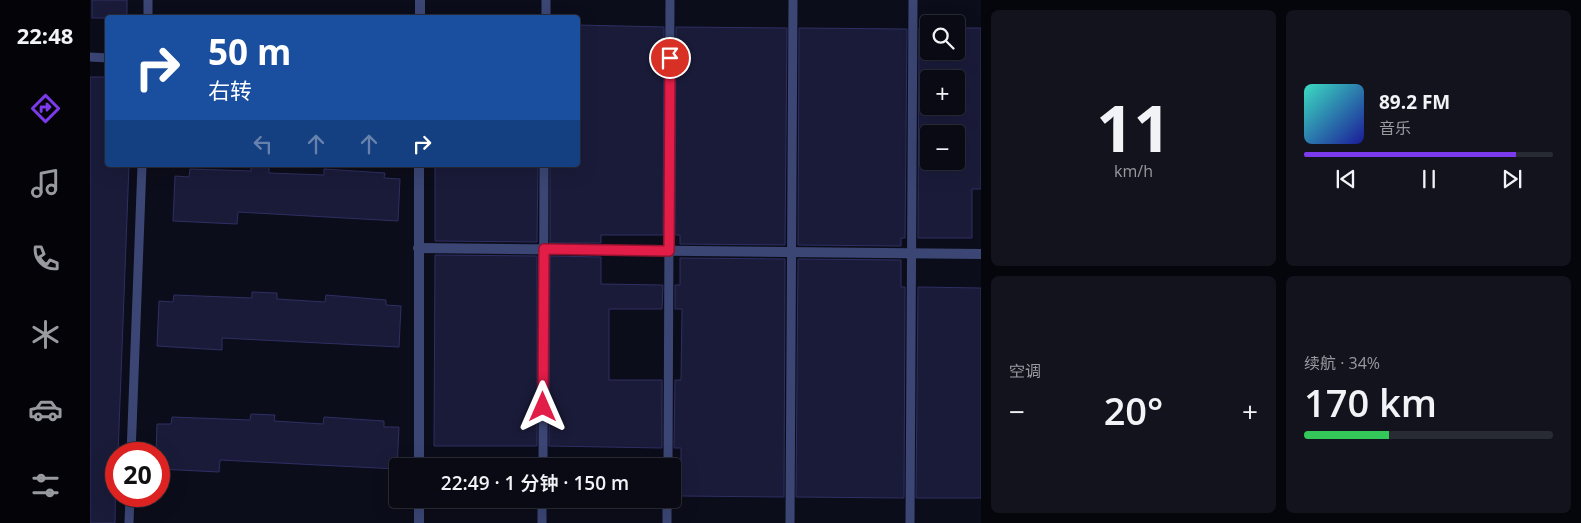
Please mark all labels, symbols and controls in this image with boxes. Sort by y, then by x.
map controls [920,15,965,170]
button: search [920,15,965,60]
text: 22:48 [17,20,73,50]
text: 50 m [208,28,291,75]
icon: right [125,35,190,100]
pin [649,37,691,79]
icon: arrive [656,44,684,72]
button: + [920,70,965,115]
text: 右转 [208,75,252,105]
text: 11 [1096,83,1171,171]
text: 89.2 FM [1379,89,1450,115]
icon: directions [28,91,63,126]
text: 音乐 [1379,117,1411,139]
button: − [920,125,965,170]
icon: left [249,130,277,158]
icon: ahead [302,130,330,158]
icon: ahead [355,130,383,158]
icon: right [408,130,436,158]
text: km/h [1114,160,1153,182]
icon: previous [1332,165,1360,193]
icon: pause [1415,165,1443,193]
icon: next [1498,165,1526,193]
icon: music [28,166,63,201]
icon: phone [28,241,63,276]
icon: climate [28,317,63,352]
text: 续航 · 34% [1304,352,1380,374]
text: 空调 [1009,360,1041,382]
text: 170 km [1304,376,1437,428]
position arrow [516,380,568,432]
text: 20° [1104,384,1163,436]
icon: car [28,392,63,427]
text: − [1009,392,1025,430]
text: + [1242,392,1258,430]
speed limit sign: 20 [105,442,170,507]
icon: filters [28,468,63,503]
text: 22:49 · 1 分钟 · 150 m [441,470,629,496]

